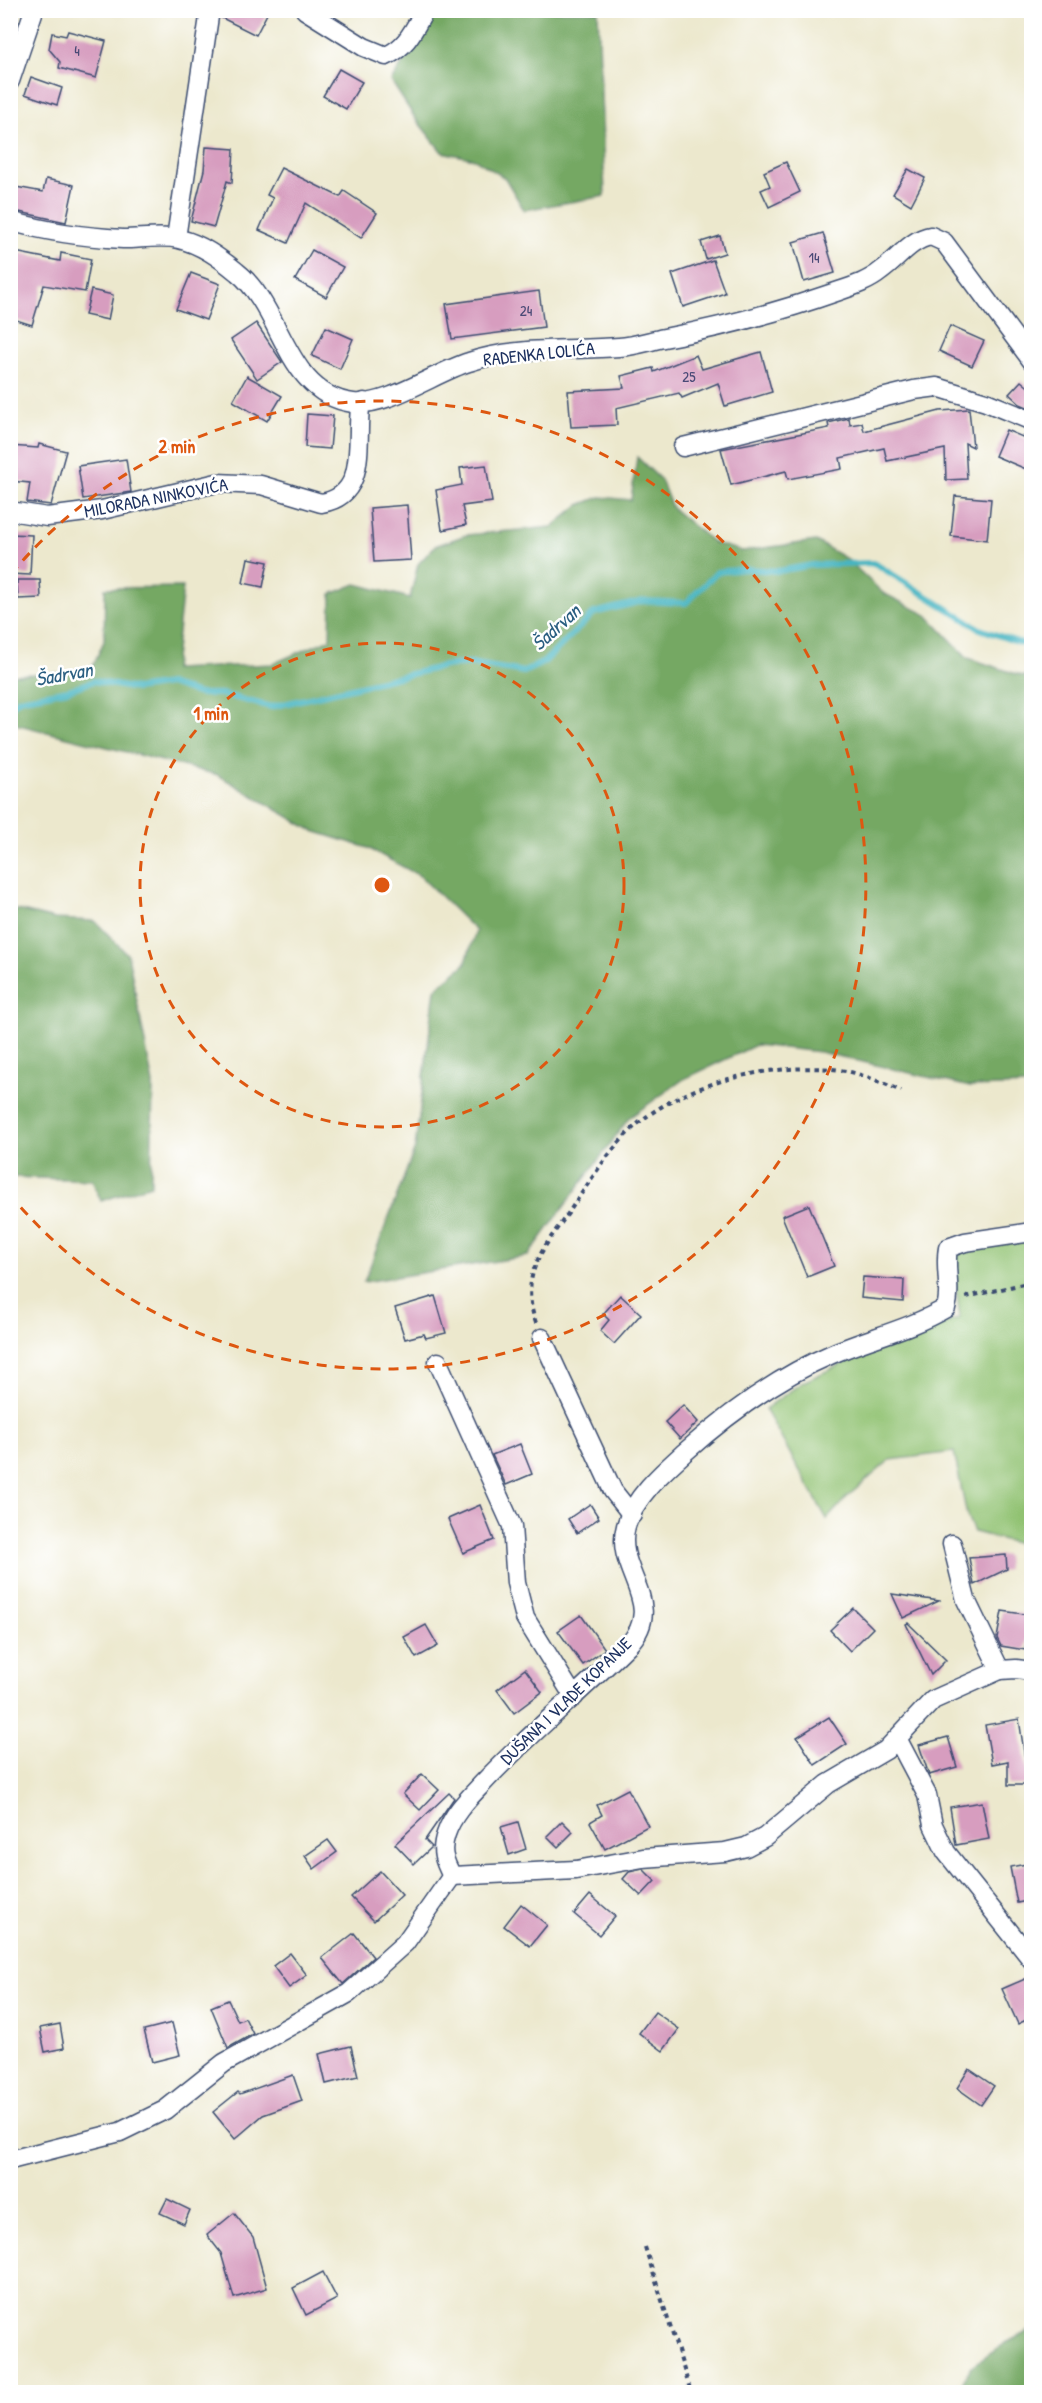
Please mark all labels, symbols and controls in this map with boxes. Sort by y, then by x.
house number: 4 [74,40,80,61]
house number: 14 [808,247,820,268]
house number: 24 [520,300,533,321]
street label: RADENKA LOLIĆA [482,335,596,372]
house number: 25 [682,366,696,387]
text: 2 min [159,434,195,459]
street label: MILORADA NINKOVIĆA [82,471,230,524]
water label: Šadrvan [525,596,587,656]
water label: Šadrvan [33,655,96,692]
text: 1 min [193,701,229,726]
centre of rings [372,875,392,895]
street label: DUŠANA I VLADE KOPANJE [495,1631,637,1770]

